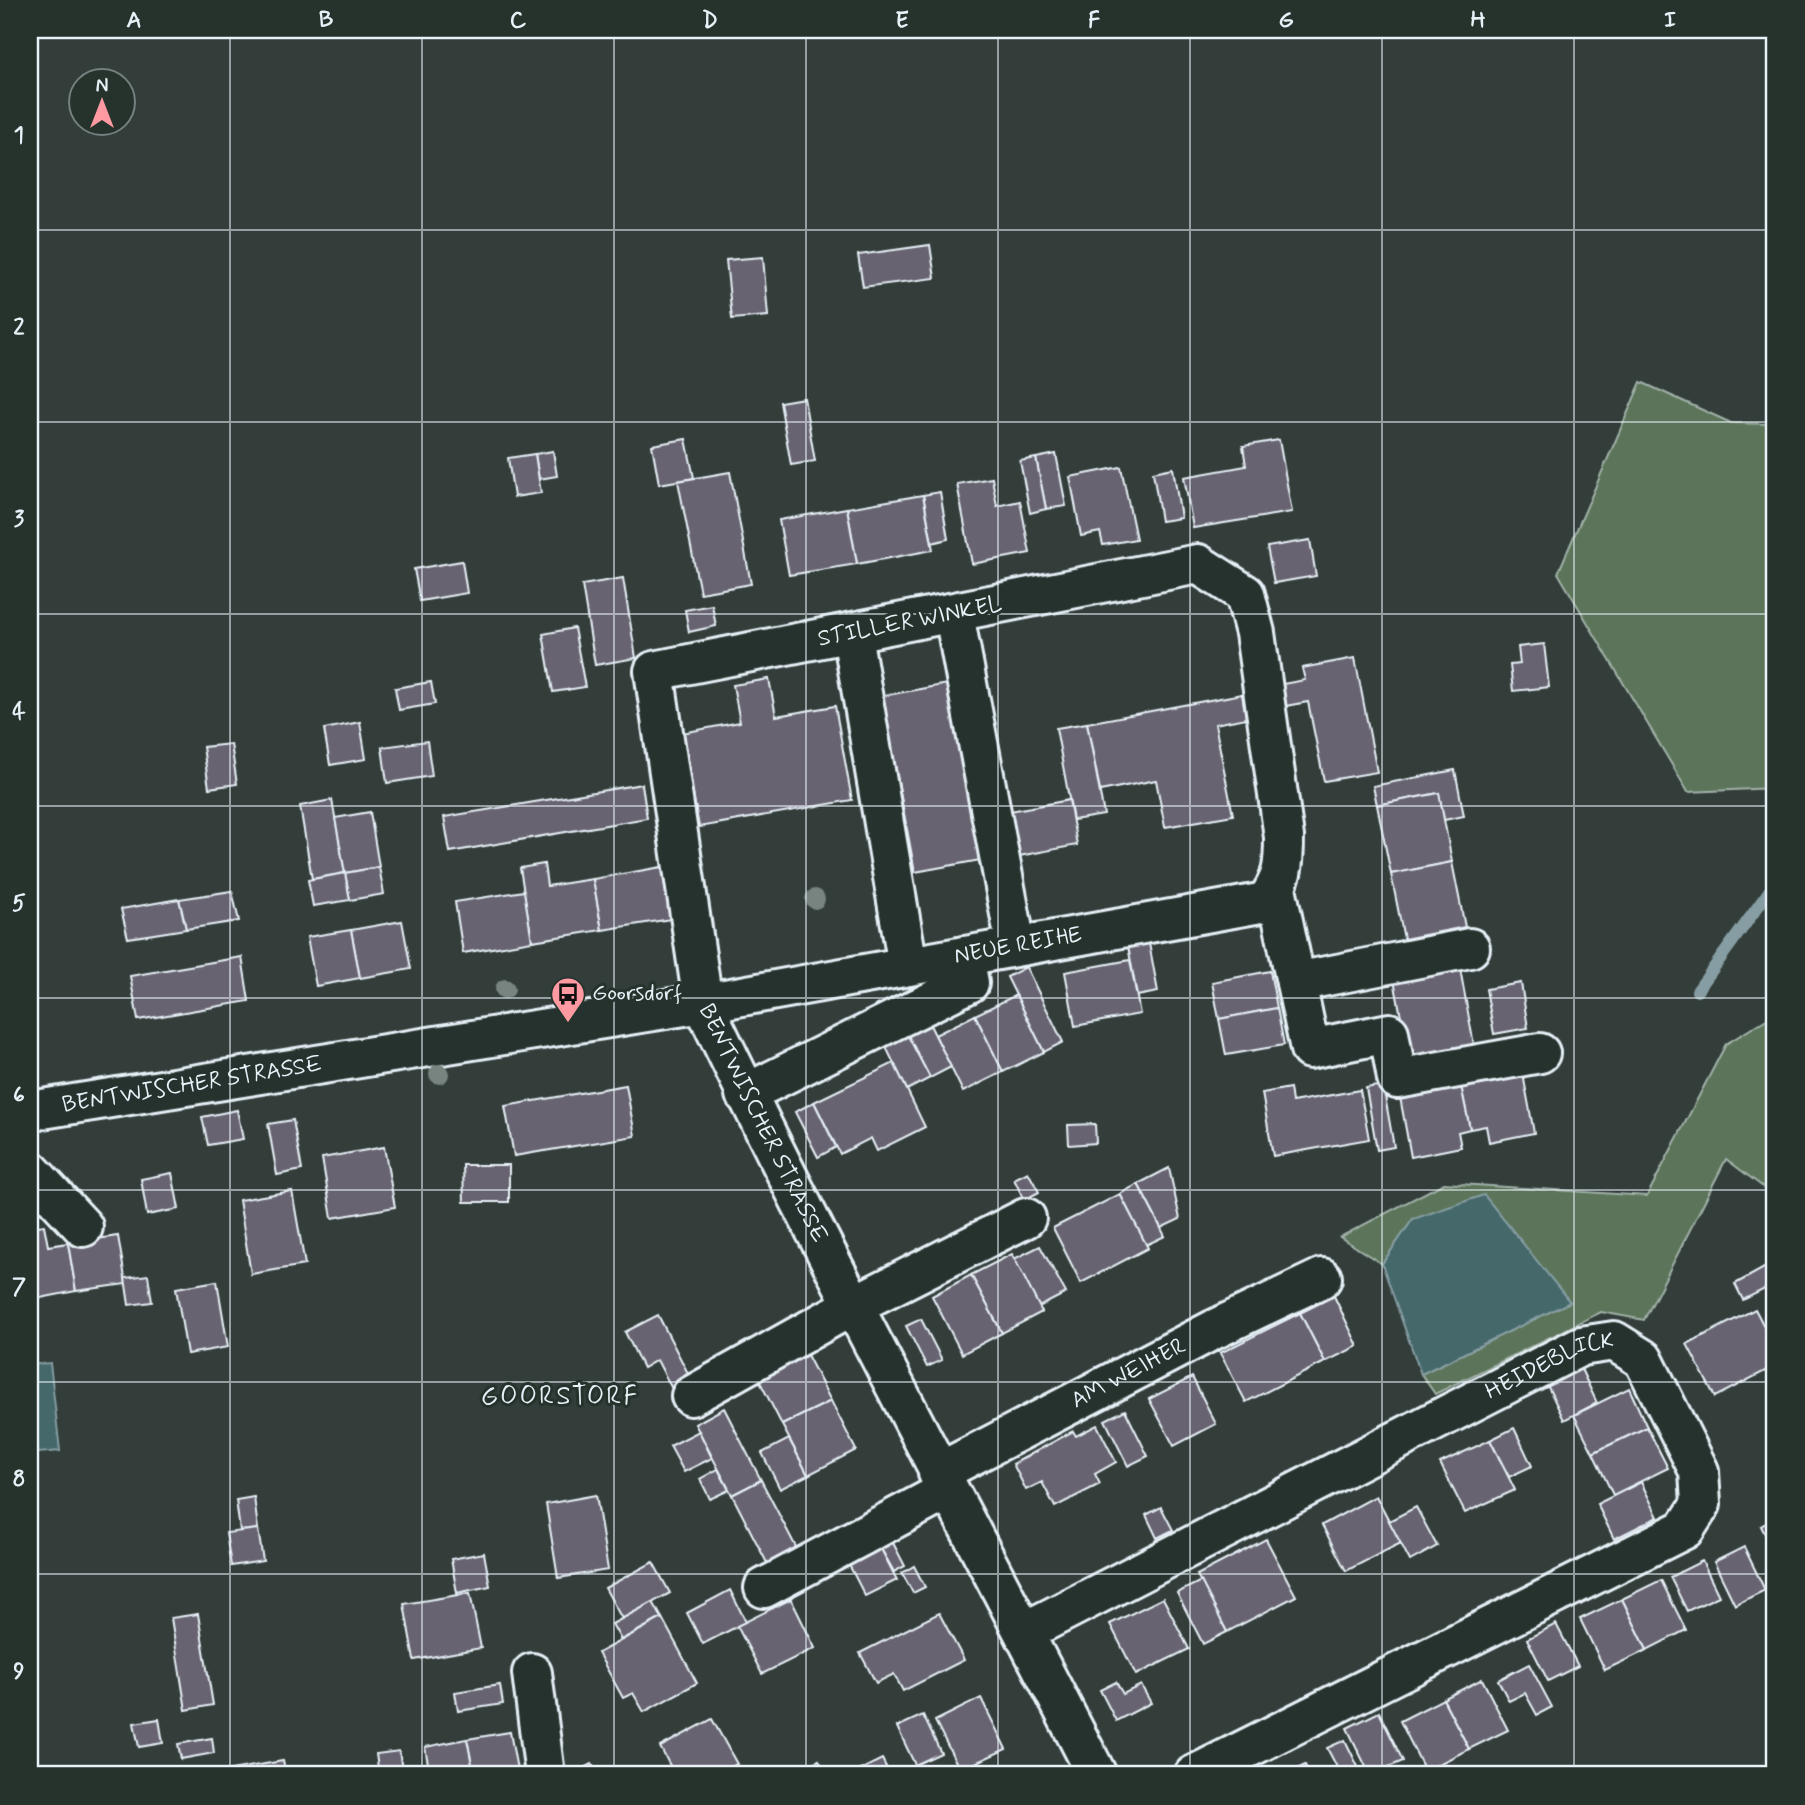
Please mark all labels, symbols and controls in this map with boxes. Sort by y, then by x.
text: A [126,6,142,36]
text: B [319,6,334,36]
text: C [510,6,527,36]
text: D [702,6,718,36]
text: E [895,6,909,36]
text: F [1088,6,1100,36]
text: G [1278,6,1294,36]
text: H [1470,6,1486,36]
text: I [1664,6,1676,36]
north arrow [66,66,136,136]
text: N [96,74,108,99]
text: 1 [14,121,24,151]
text: 2 [13,313,25,343]
text: 3 [14,505,25,535]
street label: STILLER WINKEL [815,589,1005,655]
text: 4 [12,697,26,727]
text: 5 [12,889,26,919]
street label: NEUE REIHE [952,920,1084,972]
bus stop icon: Goorsdorf [549,975,587,1024]
place label: Goorsdorf [592,979,682,1009]
street label: BENTWISCHER STRASSE [691,999,834,1248]
street label: BENTWISCHER STRASSE [60,1049,324,1121]
text: 6 [13,1081,25,1111]
text: 7 [12,1273,26,1303]
street label: HEIDEBLICK [1480,1326,1616,1407]
street label: AM WEIHER [1066,1332,1191,1416]
district label: GOORSTORF [481,1380,639,1414]
text: 8 [13,1465,25,1495]
text: 9 [13,1657,25,1687]

